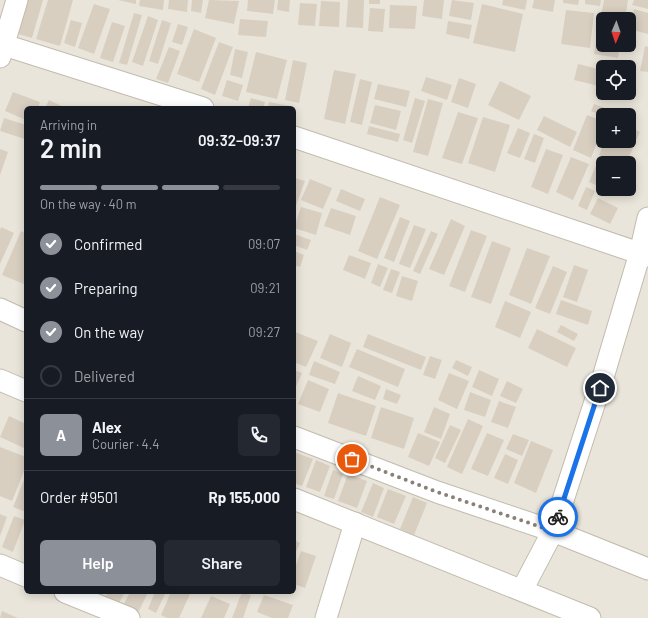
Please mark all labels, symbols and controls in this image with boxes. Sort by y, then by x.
north arrow [596,12,636,52]
map controls [596,12,636,196]
button: locate [596,60,636,100]
button: + [596,108,636,148]
text: Arriving in [40,117,97,133]
text: 09:32–09:37 [198,131,280,149]
text: 2 min [40,132,102,163]
button: − [596,156,636,196]
text: On the way · 40 m [40,196,136,212]
icon: check [40,233,62,255]
text: Confirmed [74,235,142,253]
text: 09:07 [248,236,280,252]
icon: check [40,277,62,299]
text: Preparing [74,279,138,297]
text: 09:21 [250,280,280,296]
icon: check [40,321,62,343]
text: On the way [74,323,144,341]
text: 09:27 [248,324,280,340]
text: Delivered [74,367,135,385]
pin [583,371,617,405]
icon: home [589,377,611,399]
button: phone [238,414,280,456]
text: Alex [92,418,122,436]
text: A [56,426,66,444]
text: Courier · 4.4 [92,436,160,452]
pin [335,442,369,476]
icon: bag [341,448,363,470]
text: Order #9501 [40,488,118,506]
text: Rp 155,000 [209,488,280,506]
courier [538,497,578,537]
icon: bike [547,506,569,528]
button: Help [40,540,156,586]
button: Share [164,540,280,586]

